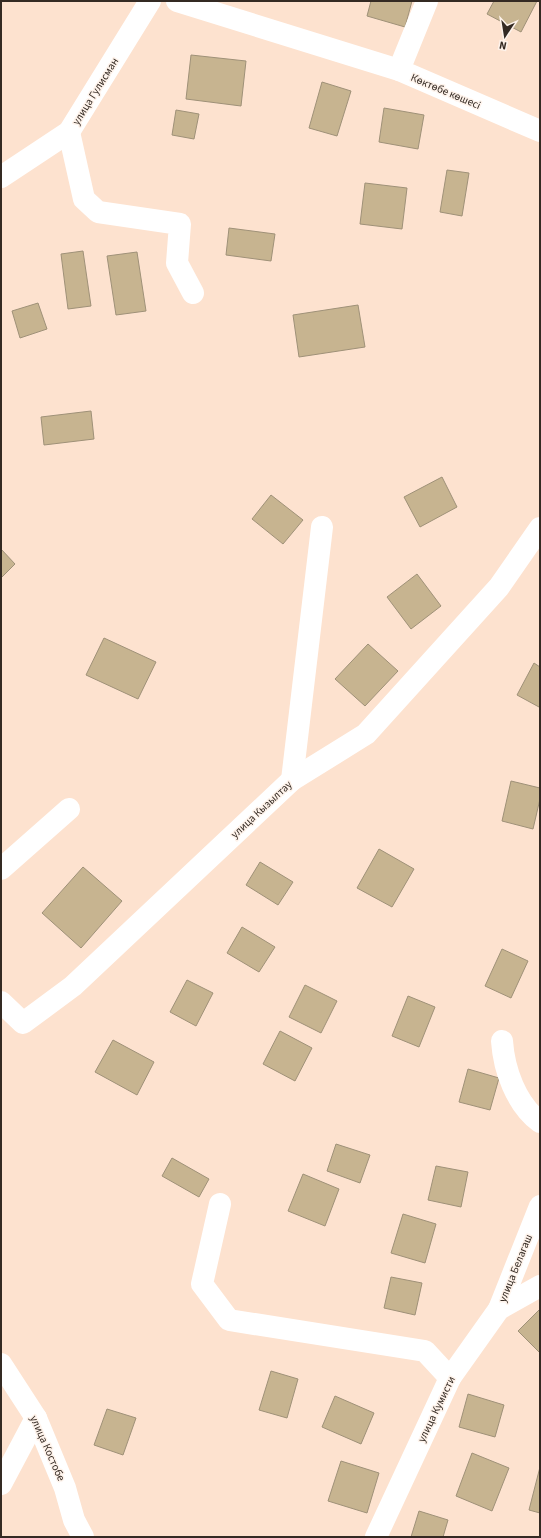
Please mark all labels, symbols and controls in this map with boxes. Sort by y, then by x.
north arrow [485,16,525,56]
text: N [498,37,508,53]
street label: улица Гулисман [69,55,122,128]
street label: Көктөбе көшесі [409,70,483,113]
street label: улица Кызылтау [227,777,295,842]
street label: улица Белагаш [495,1232,536,1304]
street label: улица Кумисти [414,1374,459,1445]
street label: улица Костобе [26,1413,69,1484]

